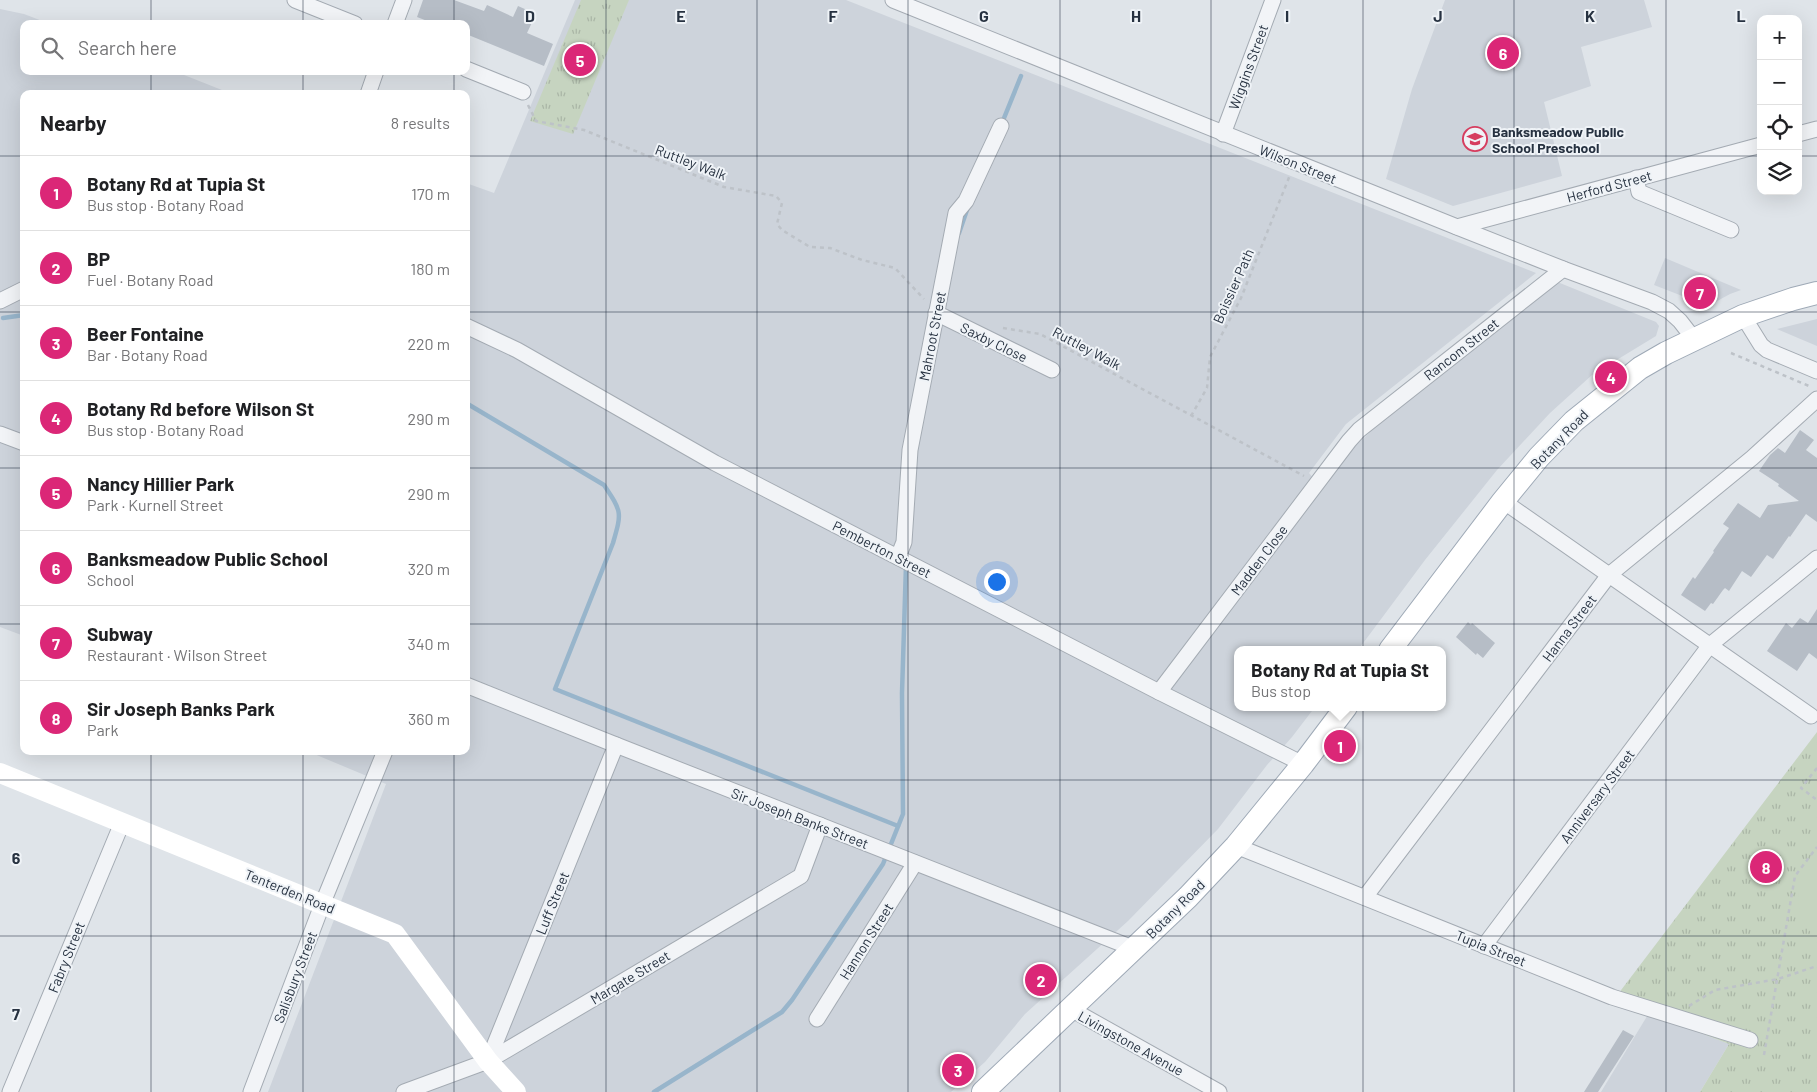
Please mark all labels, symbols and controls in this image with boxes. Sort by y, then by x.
text: D [525,6,535,25]
text: E [676,6,686,25]
text: F [829,6,838,25]
text: G [979,6,989,25]
text: H [1131,6,1141,25]
text: I [1285,6,1289,25]
text: J [1433,6,1443,25]
text: K [1585,6,1595,25]
text: L [1736,6,1746,25]
map controls [1757,15,1802,195]
button: + [1757,15,1802,60]
search box [20,20,470,75]
street label: Wiggins Street [1225,22,1271,112]
icon: search [38,34,66,62]
pin: 6 [1487,34,1519,72]
text: Search here [78,36,177,59]
pin: 5 [564,41,596,79]
button: − [1757,60,1802,105]
button: locate [1757,105,1802,150]
text: Nearby [40,110,106,135]
text: 8 results [391,113,450,132]
place label: Banksmeadow Public School Preschool [1492,123,1625,156]
school or university icon: Banksmeadow Public School Preschool [1462,126,1488,152]
street label: Ruttley Walk [653,141,729,183]
street label: Wilson Street [1257,141,1339,187]
button: layers [1757,150,1802,195]
street label: Herford Street [1565,166,1653,206]
text: Botany Rd at Tupia St [87,172,265,195]
text: 1 [53,184,59,203]
text: 170 m [411,184,450,203]
text: Bus stop · Botany Road [87,195,244,214]
street label: Boissier Path [1209,246,1257,326]
text: BP [87,247,110,270]
text: 2 [52,259,60,278]
text: 180 m [411,259,450,278]
text: Fuel · Botany Road [87,270,213,289]
pin: 7 [1684,274,1716,312]
street label: Mahroot Street [915,290,949,382]
street label: Rancom Street [1420,314,1502,384]
street label: Saxby Close [958,319,1030,365]
text: Beer Fontaine [87,322,204,345]
street label: Ruttley Walk [1050,323,1124,373]
text: 3 [52,334,60,353]
text: 220 m [407,334,450,353]
text: Bar · Botany Road [87,345,208,364]
pin: 4 [1595,358,1627,396]
text: Botany Rd before Wilson St [87,397,314,420]
street label: Botany Road [1526,406,1592,472]
text: 4 [51,409,61,428]
text: 290 m [408,409,450,428]
text: Bus stop · Botany Road [87,420,244,439]
text: Nancy Hillier Park [87,472,234,495]
text: 5 [52,484,60,503]
text: 290 m [408,484,450,503]
text: Park · Kurnell Street [87,495,224,514]
street label: Pemberton Street [830,517,934,581]
street label: Madden Close [1227,521,1291,599]
text: Banksmeadow Public School [87,547,328,570]
text: 6 [52,559,60,578]
text: 320 m [408,559,450,578]
your location [984,569,1010,595]
text: School [87,570,134,589]
street label: Hanna Street [1538,591,1600,665]
text: Subway [87,622,153,645]
text: 7 [52,634,60,653]
text: 340 m [407,634,450,653]
text: Restaurant · Wilson Street [87,645,267,664]
popup [1234,646,1446,711]
text: Botany Rd at Tupia St [1251,658,1429,681]
text: Bus stop [1251,681,1311,700]
text: Sir Joseph Banks Park [87,697,275,720]
text: 8 [52,709,60,728]
text: 360 m [408,709,450,728]
text: Park [87,720,118,739]
pin: 1 [1324,727,1356,765]
street label: Anniversary Street [1556,746,1638,846]
street label: Sir Joseph Banks Street [729,784,871,852]
text: 6 [12,848,21,867]
pin: 8 [1750,848,1782,886]
street label: Tenterden Road [242,865,338,917]
street label: Luff Street [532,869,572,937]
street label: Botany Road [1142,876,1208,942]
street label: Hannon Street [836,899,896,983]
street label: Fabry Street [44,919,88,995]
street label: Tupia Street [1453,926,1529,970]
street label: Salisbury Street [270,929,320,1025]
street label: Margate Street [587,947,673,1007]
pin: 2 [1025,961,1057,999]
text: 7 [12,1004,20,1023]
street label: Livingstone Avenue [1075,1007,1187,1079]
pin: 3 [942,1051,974,1089]

